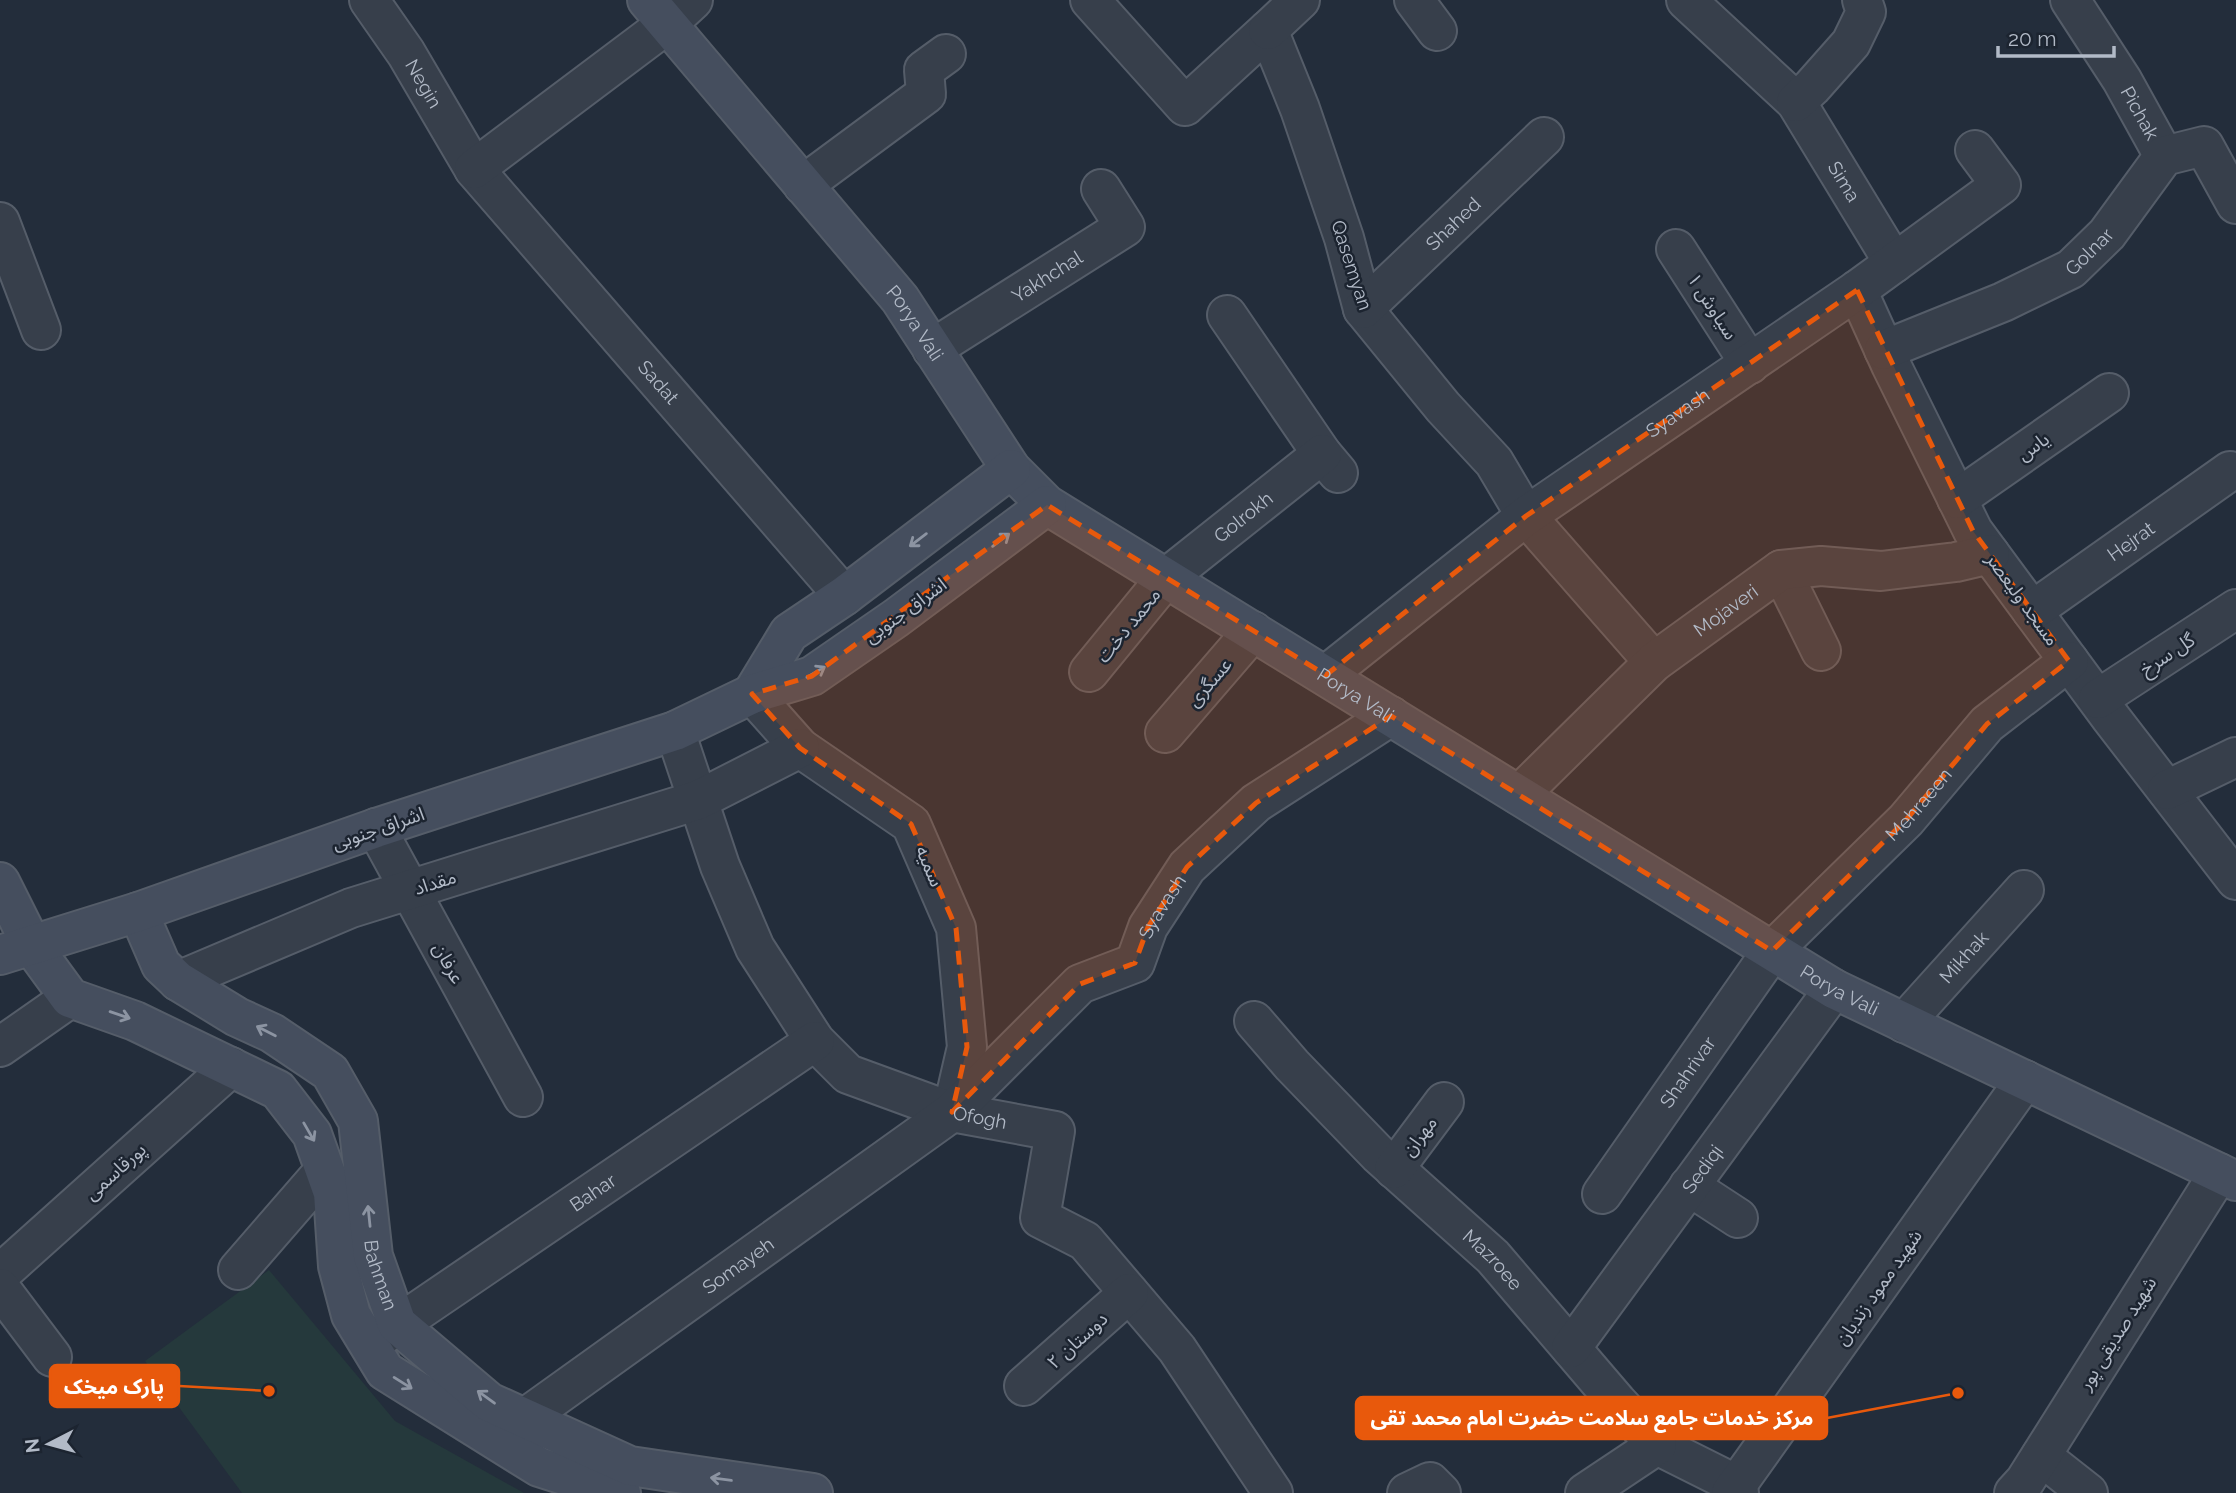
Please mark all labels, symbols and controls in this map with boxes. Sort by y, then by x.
scale bar [1998,14,2114,58]
text: 20 m [2008,26,2056,51]
street label: Negin [401,55,447,112]
street label: Pichak [2117,82,2164,144]
street label: Sima [1824,157,1865,206]
street label: Shahed [1421,193,1485,255]
street label: Qasemyan [1327,217,1377,313]
street label: Golnar [2060,224,2118,280]
street label: Yakhchal [1008,245,1087,307]
street label: سیاوش ۱ [1683,269,1743,344]
street label: Porya Vali [882,281,948,365]
street label: Sadat [634,356,684,409]
street label: Syavash [1642,383,1713,442]
street label: یاس [2013,427,2054,466]
street label: Golrokh [1209,487,1277,547]
street label: Hejrat [2103,517,2159,565]
one-way arrow [909,532,928,547]
one-way arrow [991,532,1010,547]
street label: مسجد ولیعصر [1981,548,2064,650]
street label: اشراق جنوبی [860,573,951,648]
street label: Mojaveri [1689,579,1762,641]
street label: محمد دخت [1091,583,1165,667]
street label: گل سرخ [2135,627,2201,682]
street label: عسگری [1182,653,1237,712]
street label: Porya Vali [1313,663,1398,727]
one-way arrow [806,665,826,679]
street label: Mehraeen [1881,764,1956,845]
street label: اشراق جنوبی [329,802,427,855]
street label: سمیه [912,842,948,890]
street label: مقداد [411,865,459,899]
street label: Syavash [1134,870,1190,941]
street label: Mikhak [1935,926,1993,987]
street label: عرفان [428,939,469,988]
street label: Porya Vali [1796,960,1882,1020]
one-way arrow [108,1010,130,1023]
one-way arrow [257,1024,277,1038]
street label: Shahrivar [1655,1032,1720,1112]
street label: Ofogh [951,1101,1009,1133]
street label: مهران [1397,1112,1442,1161]
one-way arrow [302,1122,316,1142]
street label: پورقاسمی [80,1138,152,1206]
street label: Sediqi [1677,1140,1727,1197]
street label: Bahar [565,1169,620,1216]
one-way arrow [362,1205,375,1228]
street label: Mazroee [1459,1225,1527,1294]
street label: شهید ممود زندیان [1830,1225,1927,1350]
street label: Somayeh [698,1232,778,1298]
street label: Bahman [360,1239,402,1313]
street label: شهید صدیقی پور [2073,1272,2162,1396]
street label: دوستان ۲ [1042,1307,1112,1374]
callout: پارک میخک [50,1365,179,1407]
text: پارک میخک [64,1374,164,1401]
one-way arrow [393,1376,413,1390]
one-way arrow [477,1390,495,1405]
callout: مرکز خدمات جامع سلامت حضرت امام محمد تقی [1356,1397,1827,1439]
text: مرکز خدمات جامع سلامت حضرت امام محمد تقی [1370,1405,1814,1434]
north arrow [14,1409,84,1479]
text: N [20,1437,44,1454]
one-way arrow [710,1472,733,1485]

